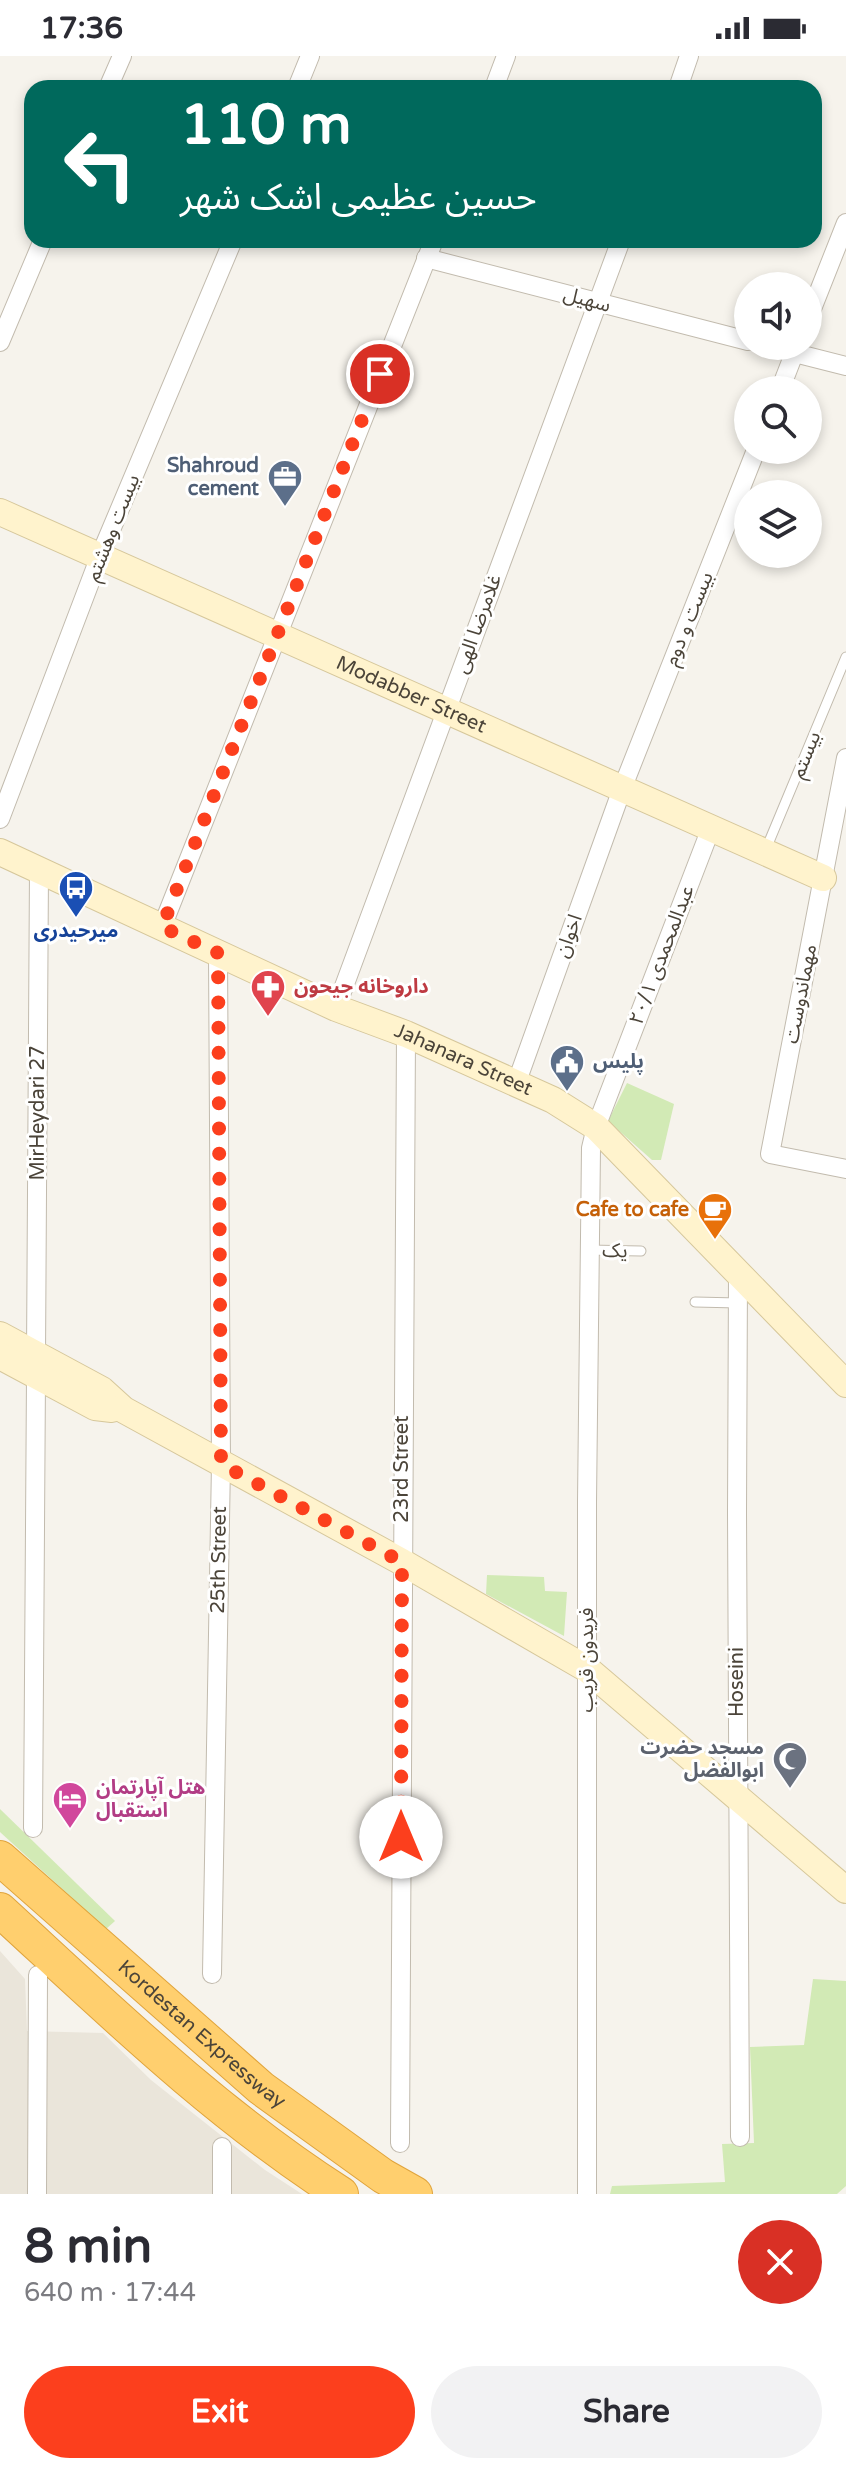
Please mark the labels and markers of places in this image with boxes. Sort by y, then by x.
pin [346,340,414,408]
place label: Shahroud cement [167,454,259,501]
office icon: Shahroud cement [266,458,304,508]
bus stop icon: میرحیدری [57,869,95,919]
place label: میرحیدری [34,919,118,943]
pharmacy icon: داروخانه جیحون [249,968,287,1018]
place label: داروخانه جیحون [294,975,429,999]
public building icon: پلیس [548,1043,586,1093]
place label: پلیس [593,1050,644,1075]
cafe icon: Cafe to cafe [696,1191,734,1241]
place label: Cafe to cafe [576,1198,689,1222]
place label: مسجد حضرت ابوالفضل [640,1736,764,1783]
mosque icon: مسجد حضرت ابوالفضل [771,1740,809,1790]
place label: هتل آپارتمان استقبال [96,1776,206,1823]
hotel icon: هتل آپارتمان استقبال [51,1780,89,1830]

